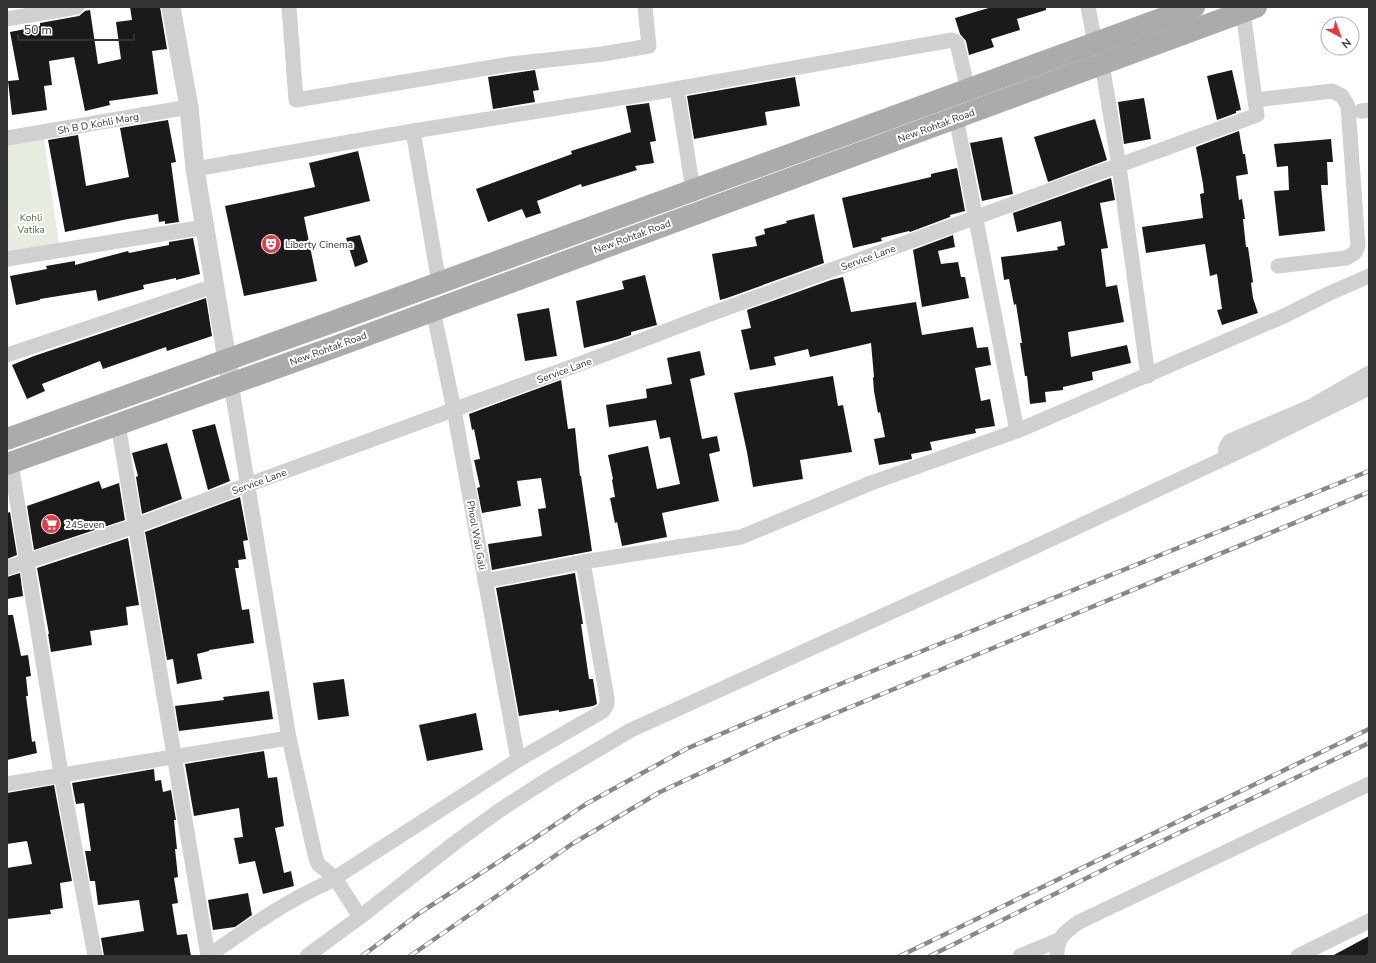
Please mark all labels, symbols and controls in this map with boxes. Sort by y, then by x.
scale bar [18,16,134,42]
north arrow [1320,16,1360,56]
text: 50 m [24,22,52,38]
text: N [1338,35,1354,52]
street label: New Rohtak Road [896,105,977,146]
street label: Sh B D Kohli Marg [56,110,140,138]
park label: Kohli Vatika [16,211,45,237]
street label: New Rohtak Road [592,216,673,257]
theatre icon: Liberty Cinema [260,233,282,255]
place label: Liberty Cinema [285,238,353,252]
street label: Service Lane [839,242,898,274]
street label: New Rohtak Road [288,328,369,369]
street label: Service Lane [535,355,594,387]
street label: Service Lane [230,466,289,498]
street label: Phool Wali Gali [463,499,489,571]
supermarket icon: 24Seven [40,513,62,535]
place label: 24Seven [65,518,104,532]

